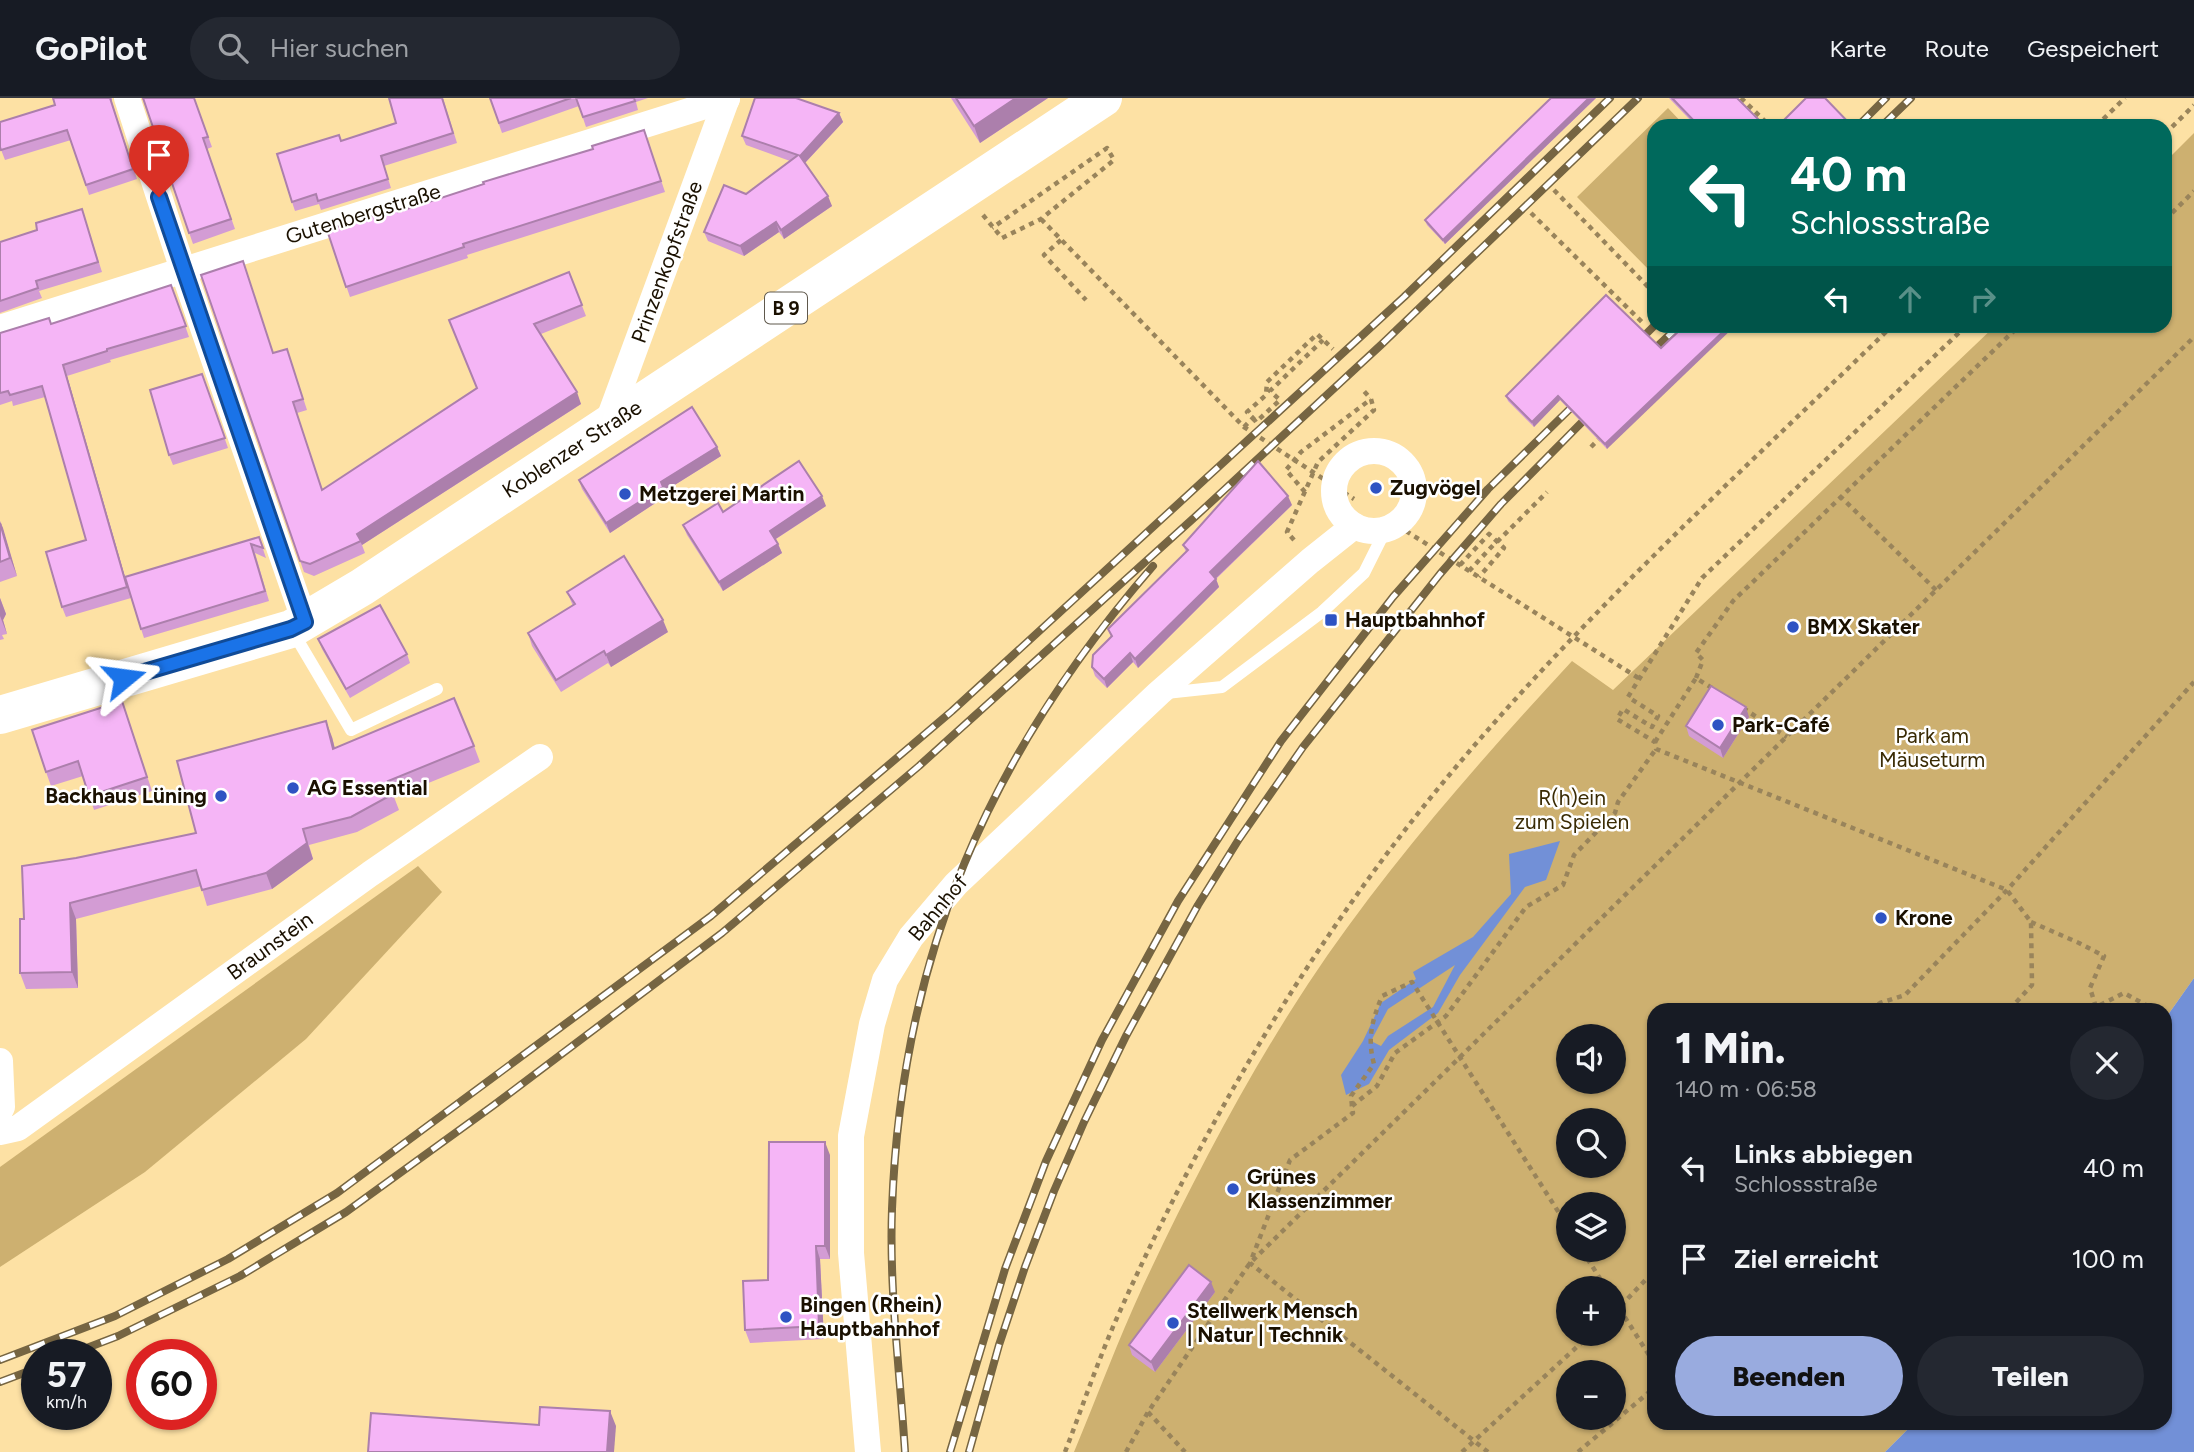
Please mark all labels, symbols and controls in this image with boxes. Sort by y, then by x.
search box [190,17,680,80]
text: GoPilot [35,29,148,68]
icon: search [214,29,252,67]
text: Hier suchen [270,32,409,64]
text: Karte [1830,34,1886,63]
text: Route [1924,34,1989,63]
text: Gespeichert [2027,34,2159,63]
pin [129,125,189,197]
icon: arrive [140,136,178,174]
text: 40 m [1790,144,1907,203]
icon: left [1675,147,1766,238]
street label: Prinzenkopfstraße [626,177,707,346]
street label: Gutenbergstraße [282,178,443,249]
text: Schlossstraße [1790,204,1990,242]
icon: left [1818,280,1856,318]
icon: ahead [1891,280,1929,318]
icon: right [1964,280,2002,318]
road number: B 9 [765,292,807,324]
street label: Koblenzer Straße [497,394,646,503]
place label: Zugvögel [1390,475,1481,500]
marker: Zugvögel [1368,480,1384,496]
place label: Metzgerei Martin [639,481,804,506]
marker: Metzgerei Martin [617,486,633,502]
place label: Hauptbahnhof [1345,607,1486,632]
marker: Hauptbahnhof [1323,612,1339,628]
place label: BMX Skater [1807,614,1920,639]
marker: BMX Skater [1785,619,1801,635]
position arrow [87,641,161,715]
place label: Park-Café [1732,712,1830,737]
marker: Park-Café [1710,717,1726,733]
park label: Park am Mäuseturm [1879,723,1985,772]
place label: AG Essential [307,775,428,800]
marker: AG Essential [285,780,301,796]
place label: Backhaus Lüning [45,783,207,808]
park label: R(h)ein zum Spielen [1515,785,1629,834]
marker: Backhaus Lüning [213,788,229,804]
street label: Bahnhof [903,869,973,946]
place label: Krone [1895,905,1953,930]
street label: Braunstein [222,906,317,985]
marker: Krone [1873,910,1889,926]
text: 1 Min. [1675,1023,1786,1074]
map controls [1556,1024,1626,1430]
button: sound [1556,1024,1626,1094]
button: close [2070,1026,2144,1100]
text: 140 m · 06:58 [1675,1075,1817,1103]
button: search [1556,1108,1626,1178]
text: Links abbiegen [1734,1138,1913,1170]
icon: left [1675,1149,1713,1187]
text: 40 m [2083,1152,2144,1184]
place label: Grünes Klassenzimmer [1247,1164,1392,1213]
text: Schlossstraße [1734,1170,1878,1198]
marker: Grünes Klassenzimmer [1225,1181,1241,1197]
button: layers [1556,1192,1626,1262]
icon: arrive [1675,1240,1713,1278]
text: Ziel erreicht [1734,1243,1879,1275]
text: 100 m [2071,1243,2144,1275]
button: + [1556,1276,1626,1346]
place label: Bingen (Rhein) Hauptbahnhof [800,1292,942,1341]
place label: Stellwerk Mensch | Natur | Technik [1187,1298,1358,1347]
marker: Bingen (Rhein) Hauptbahnhof [778,1309,794,1325]
marker: Stellwerk Mensch | Natur | Technik [1165,1315,1181,1331]
button: Beenden [1675,1336,1903,1416]
button: Teilen [1917,1336,2144,1416]
speed limit sign: 60 [126,1339,217,1430]
text: 57 [47,1354,86,1396]
button: − [1556,1360,1626,1430]
text: km/h [46,1391,87,1413]

